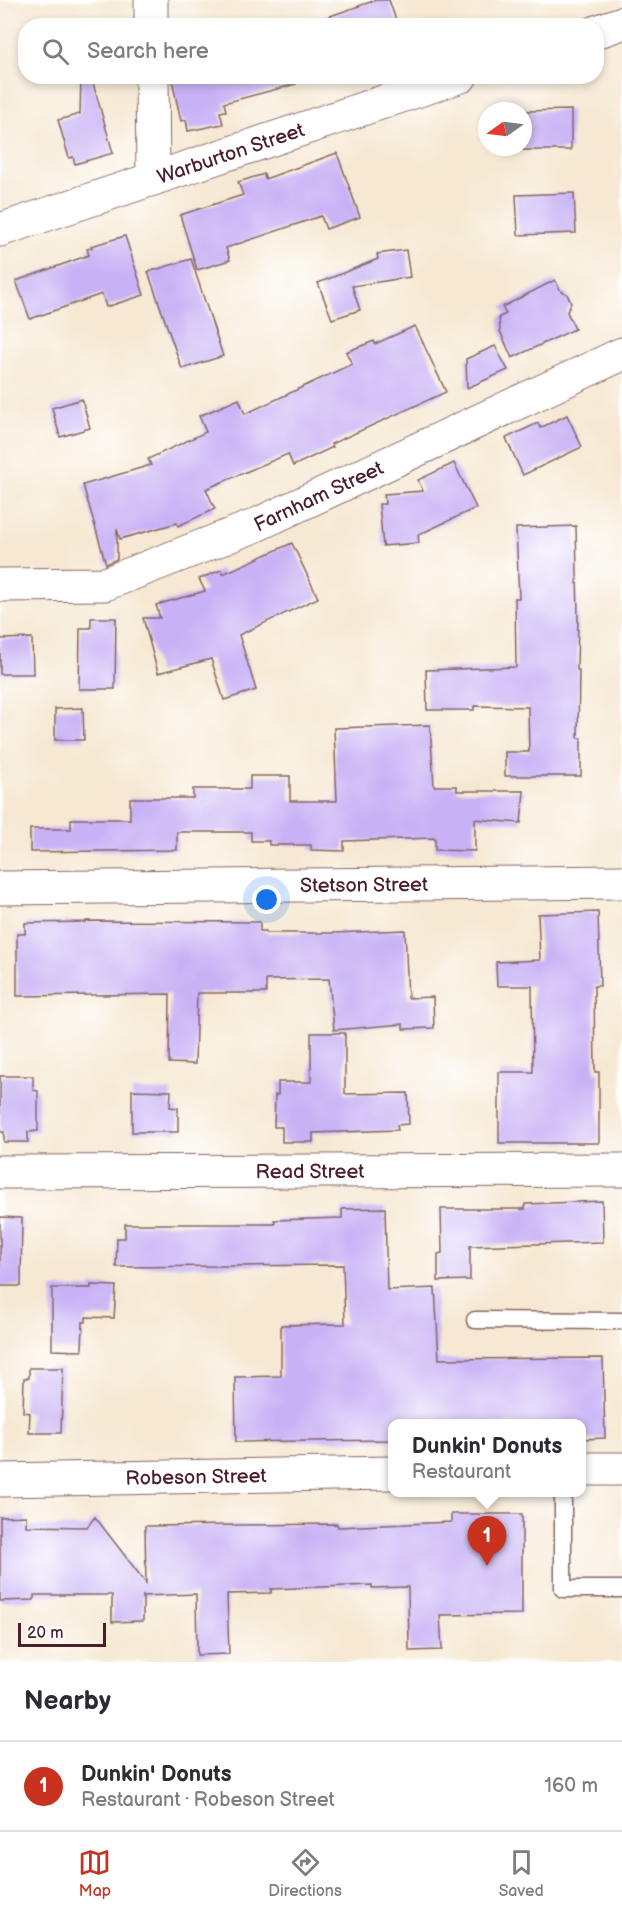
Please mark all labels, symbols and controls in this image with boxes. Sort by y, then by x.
search box [18,18,604,84]
icon: search [39,35,72,68]
text: Search here [87,38,209,65]
north arrow [478,102,532,156]
street label: Warburton Street [154,118,307,190]
street label: Farnham Street [250,456,387,537]
street label: Stetson Street [300,873,428,898]
your location [252,885,281,914]
street label: Read Street [256,1160,364,1184]
popup [388,1419,586,1497]
text: Dunkin' Donuts [412,1433,562,1460]
text: Restaurant [412,1460,511,1484]
street label: Robeson Street [125,1464,267,1491]
pin: 1 [468,1516,506,1566]
scale bar [18,1620,106,1648]
text: 20 m [27,1624,63,1643]
text: Nearby [24,1686,111,1717]
text: Dunkin' Donuts [81,1761,232,1788]
text: 1 [39,1774,48,1798]
text: 160 m [544,1774,598,1798]
text: Restaurant · Robeson Street [81,1788,335,1812]
tab: Map [78,1846,111,1901]
tab: Directions [268,1846,342,1901]
tab: Saved [499,1846,544,1901]

